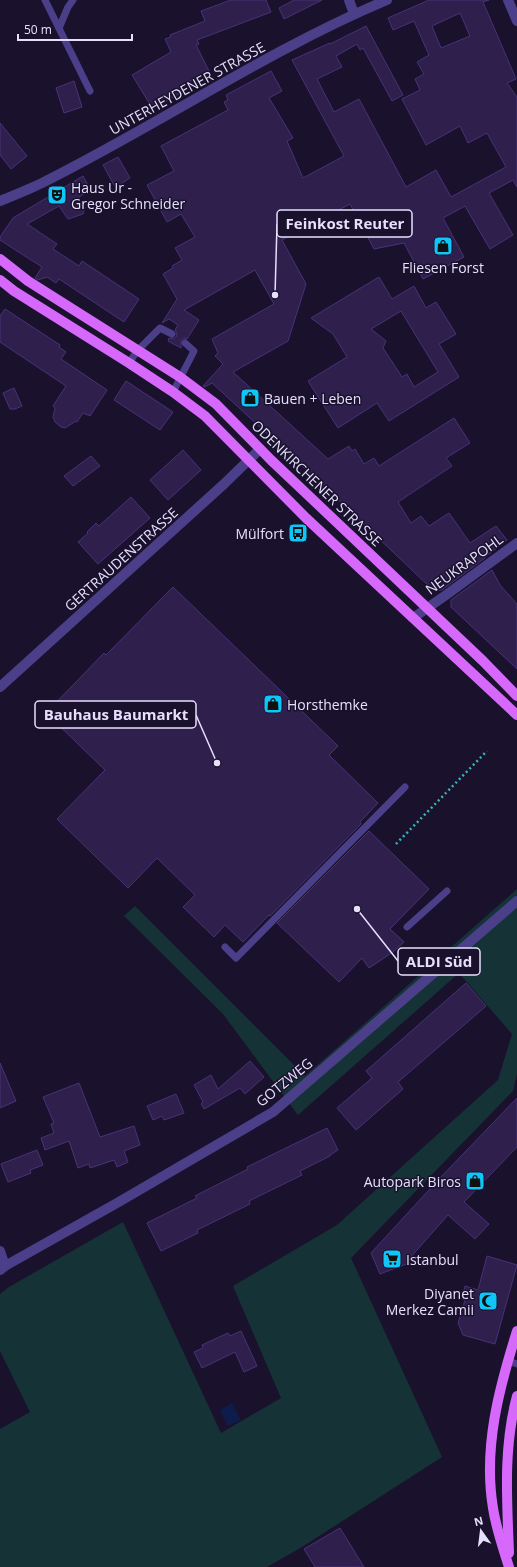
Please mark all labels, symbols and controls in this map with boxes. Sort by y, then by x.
scale bar [18,16,132,42]
text: 50 m [24,21,52,38]
street label: UNTERHEYDENER STRASSE [106,37,268,139]
place label: Haus Ur - Gregor Schneider [71,178,186,213]
theatre icon: Haus Ur - Gregor Schneider [46,184,68,206]
callout: Feinkost Reuter [277,210,412,237]
text: Feinkost Reuter [286,213,405,233]
shop icon: Fliesen Forst [432,235,454,257]
place label: Fliesen Forst [402,258,484,277]
shop icon: Bauen + Leben [239,387,261,409]
place label: Bauen + Leben [264,389,361,408]
street label: ODENKIRCHENER STRASSE [248,416,386,550]
street label: GERTRAUDENSTRASSE [60,503,182,615]
bus stop icon: Mülfort [287,522,309,544]
place label: Mülfort [235,524,284,543]
street label: NEUKRAPOHL [421,529,507,599]
shop icon: Horsthemke [262,693,284,715]
place label: Horsthemke [287,695,368,714]
callout: Bauhaus Baumarkt [35,701,196,728]
text: Bauhaus Baumarkt [44,704,189,724]
callout: ALDI Süd [398,948,480,975]
text: ALDI Süd [406,951,472,971]
street label: GOTZWEG [252,1053,316,1111]
shop icon: Autopark Biros [464,1170,486,1192]
place label: Autopark Biros [364,1172,461,1191]
supermarket icon: Istanbul [381,1248,403,1270]
place label: Istanbul [406,1250,459,1269]
place label: Diyanet Merkez Camii [386,1284,474,1319]
mosque icon: Diyanet Merkez Camii [477,1290,499,1312]
north arrow [461,1511,501,1551]
text: N [472,1512,485,1529]

